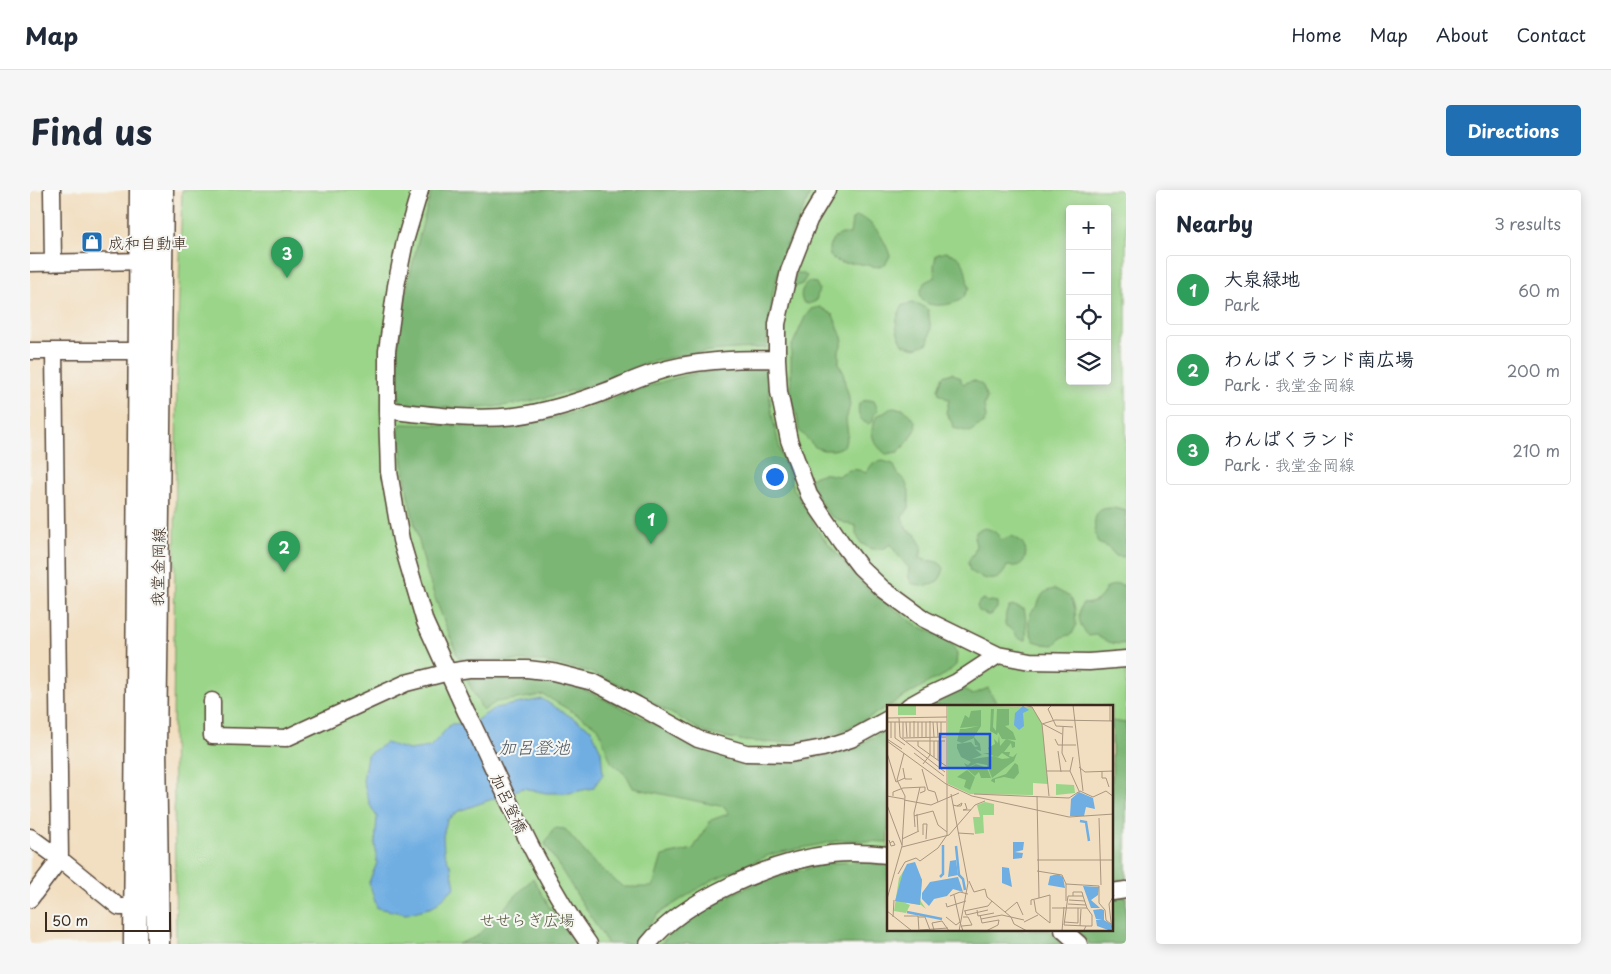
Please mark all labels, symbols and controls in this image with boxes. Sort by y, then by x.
text: Map [25,17,78,53]
text: Home [1291,21,1341,48]
text: Map [1369,21,1408,48]
text: About [1436,21,1488,48]
text: Contact [1516,21,1586,48]
text: Find us [30,104,152,157]
button: Directions [1446,105,1581,156]
map controls [1066,205,1111,385]
button: + [1066,205,1111,250]
text: Nearby [1176,207,1253,239]
text: 3 results [1494,211,1561,235]
shop icon: 成和自動車 [80,230,104,254]
place label: 成和自動車 [108,230,188,254]
pin: 3 [271,237,303,278]
button: − [1066,250,1111,295]
text: 大泉緑地 [1224,264,1300,292]
text: 1 [1189,278,1197,302]
text: 60 m [1518,278,1560,302]
text: Park [1224,292,1260,316]
button: locate [1066,295,1111,340]
button: layers [1066,340,1111,385]
text: わんぱくランド南広場 [1224,344,1414,372]
text: 2 [1187,358,1199,382]
text: 200 m [1507,358,1560,382]
text: Park · 我堂金岡線 [1224,372,1355,396]
text: わんぱくランド [1224,424,1357,452]
text: 3 [1188,438,1198,462]
text: 210 m [1512,438,1560,462]
text: Park · 我堂金岡線 [1224,452,1355,476]
your location [762,464,788,490]
pin: 1 [635,503,667,544]
street label: 我堂金岡線 [144,527,170,607]
pin: 2 [268,531,300,572]
inset map [887,705,1114,932]
water label: 加呂登池 [498,733,571,760]
street label: 加呂登橋 [486,769,534,837]
park label: せせらぎ広場 [479,907,575,931]
scale bar [45,909,171,932]
text: 50 m [52,910,88,931]

